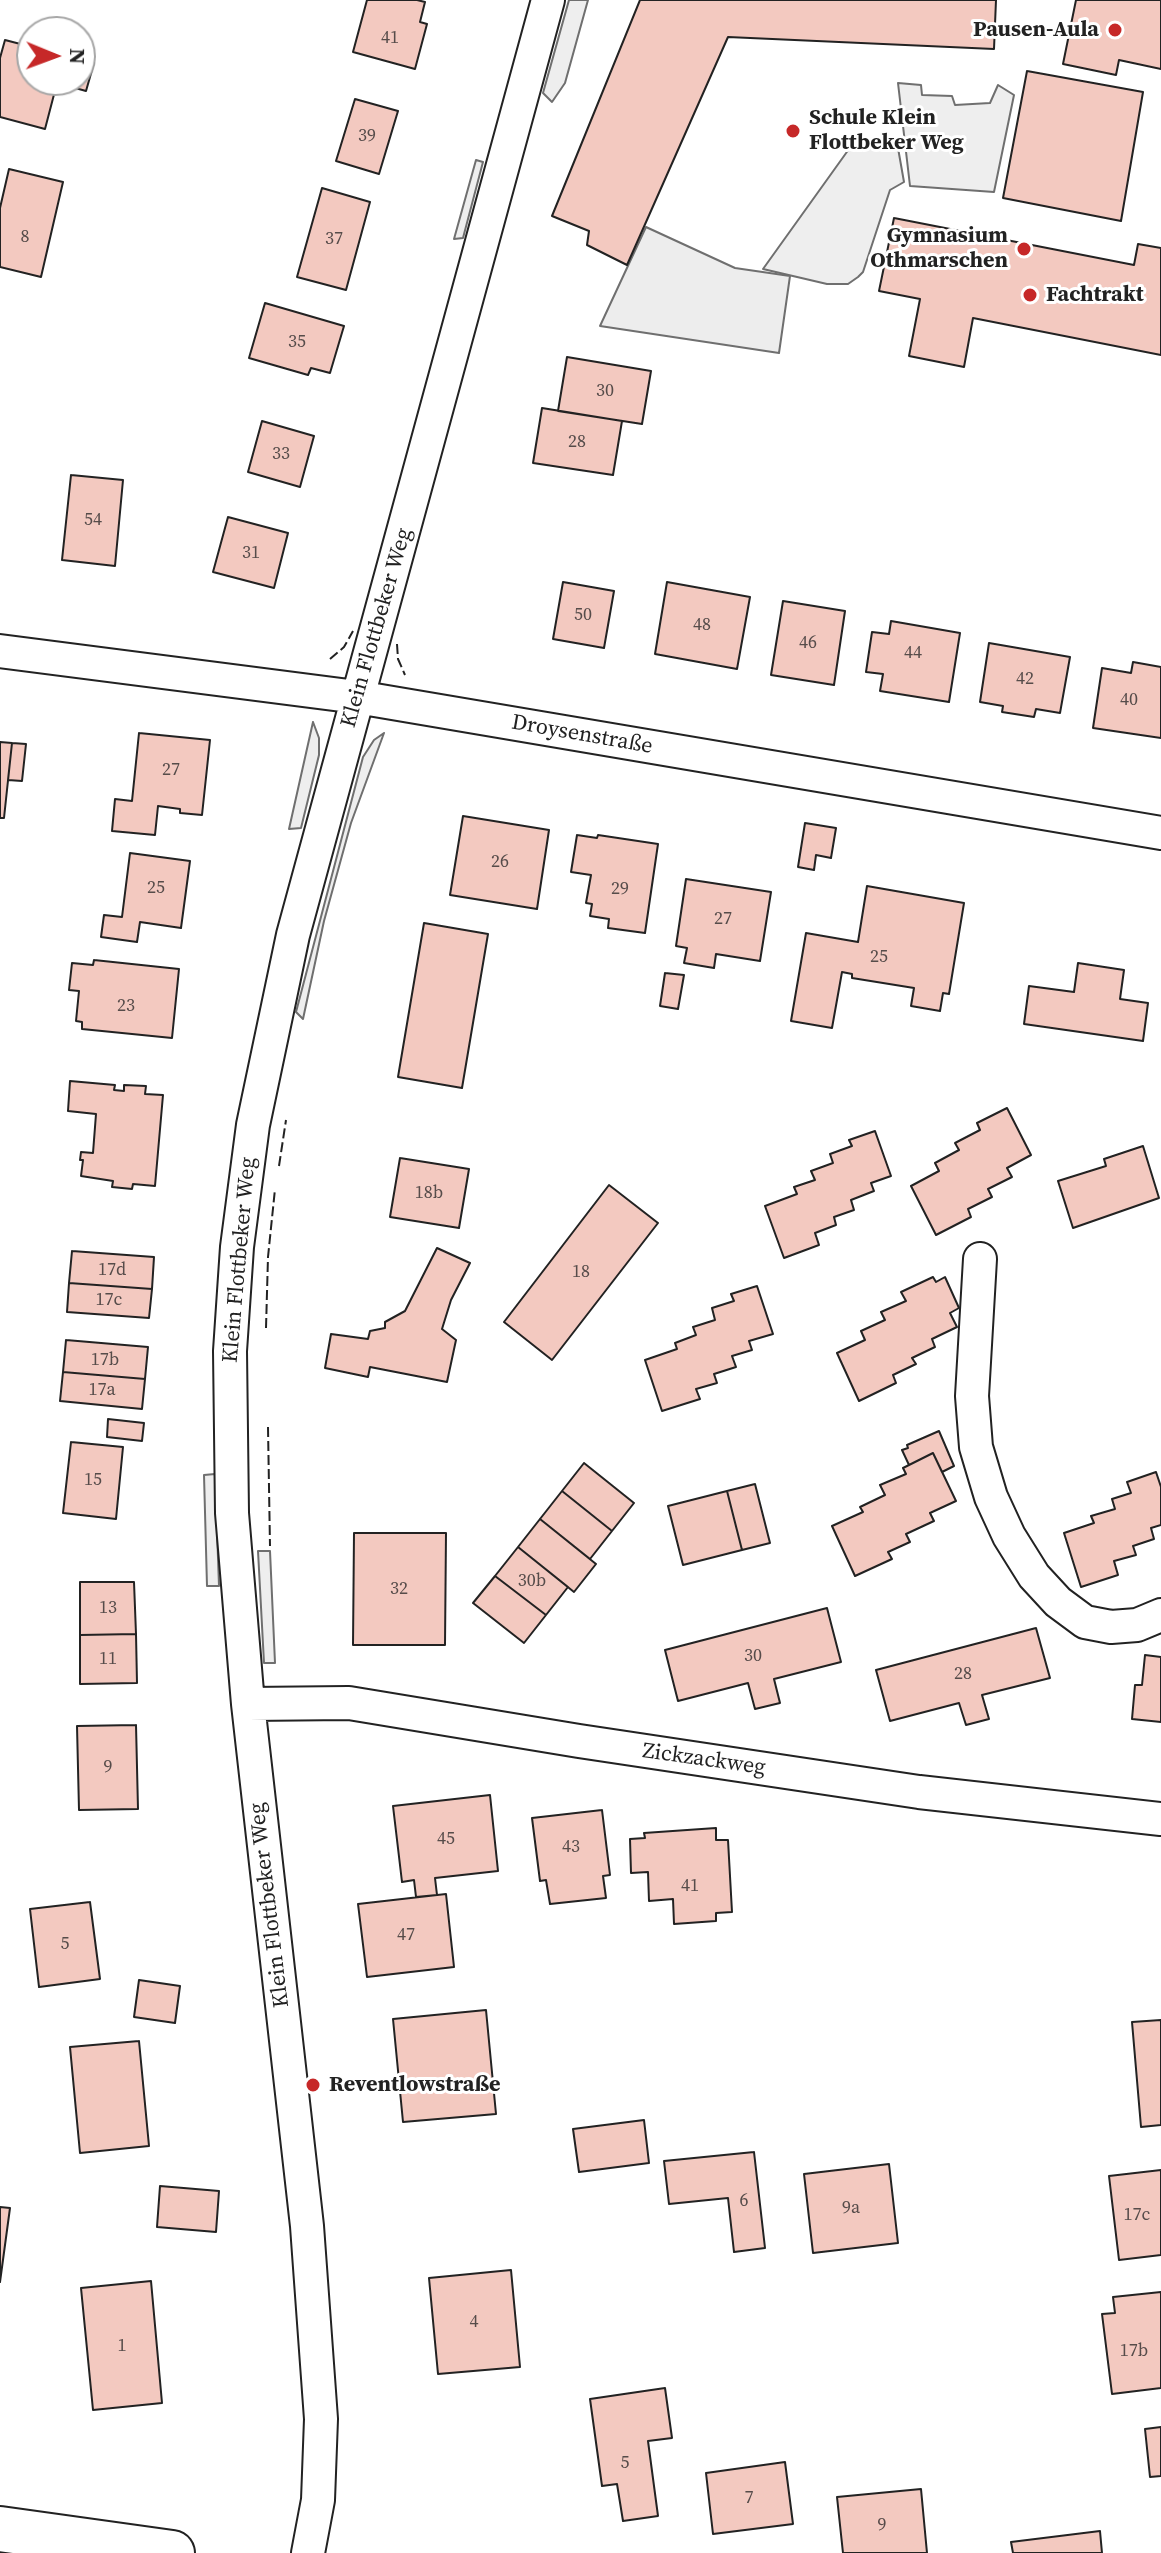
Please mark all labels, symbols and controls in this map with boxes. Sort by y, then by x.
north arrow [16,16,96,96]
place label: Pausen-Aula [973,17,1099,43]
marker: Pausen-Aula [1106,21,1124,39]
house number: 41 [381,27,399,49]
text: N [63,48,93,65]
place label: Schule Klein Flottbeker Weg [809,105,964,156]
marker: Schule Klein Flottbeker Weg [784,122,802,140]
house number: 39 [358,125,376,147]
place label: Gymnasium Othmarschen [870,223,1008,274]
house number: 8 [21,226,29,248]
house number: 37 [325,228,343,250]
marker: Gymnasium Othmarschen [1015,240,1033,258]
place label: Fachtrakt [1046,282,1144,308]
marker: Fachtrakt [1021,286,1039,304]
house number: 35 [288,331,306,353]
house number: 30 [596,380,614,402]
house number: 28 [568,431,586,453]
house number: 33 [272,443,290,465]
house number: 54 [84,509,102,531]
street label: Klein Flottbeker Weg [336,525,418,731]
house number: 31 [242,542,260,564]
house number: 50 [574,604,592,626]
house number: 48 [693,614,711,636]
house number: 46 [799,632,817,654]
house number: 44 [904,642,922,664]
house number: 42 [1016,668,1034,690]
house number: 40 [1120,689,1138,711]
street label: Droysenstraße [509,710,655,760]
house number: 27 [162,759,180,781]
house number: 26 [491,851,509,873]
house number: 25 [147,877,165,899]
house number: 29 [611,878,629,900]
house number: 27 [714,908,732,930]
house number: 25 [870,946,888,968]
house number: 23 [117,995,135,1017]
street label: Klein Flottbeker Weg [218,1156,262,1364]
house number: 18b [415,1182,443,1204]
house number: 17d [98,1259,126,1281]
house number: 18 [572,1261,590,1283]
house number: 17c [96,1289,122,1311]
house number: 17b [91,1349,119,1371]
house number: 17a [88,1379,116,1401]
house number: 15 [84,1469,102,1491]
house number: 30b [518,1570,546,1592]
house number: 32 [390,1578,408,1600]
house number: 13 [99,1597,117,1619]
house number: 30 [744,1645,762,1667]
house number: 11 [99,1648,117,1670]
house number: 28 [954,1663,972,1685]
street label: Zickzackweg [641,1738,767,1782]
house number: 9 [104,1756,112,1778]
street label: Klein Flottbeker Weg [244,1801,296,2009]
house number: 45 [437,1828,455,1850]
house number: 43 [562,1836,580,1858]
house number: 41 [681,1875,699,1897]
house number: 47 [397,1924,415,1946]
house number: 5 [61,1933,69,1955]
place label: Reventlowstraße [329,2072,500,2098]
marker: Reventlowstraße [304,2076,322,2094]
house number: 6 [740,2190,748,2212]
house number: 9a [842,2197,860,2219]
house number: 17c [1124,2204,1150,2226]
house number: 4 [470,2311,478,2333]
house number: 1 [118,2335,126,2357]
house number: 17b [1120,2340,1148,2362]
house number: 5 [621,2452,629,2474]
house number: 7 [745,2487,753,2509]
house number: 9 [878,2514,886,2536]

